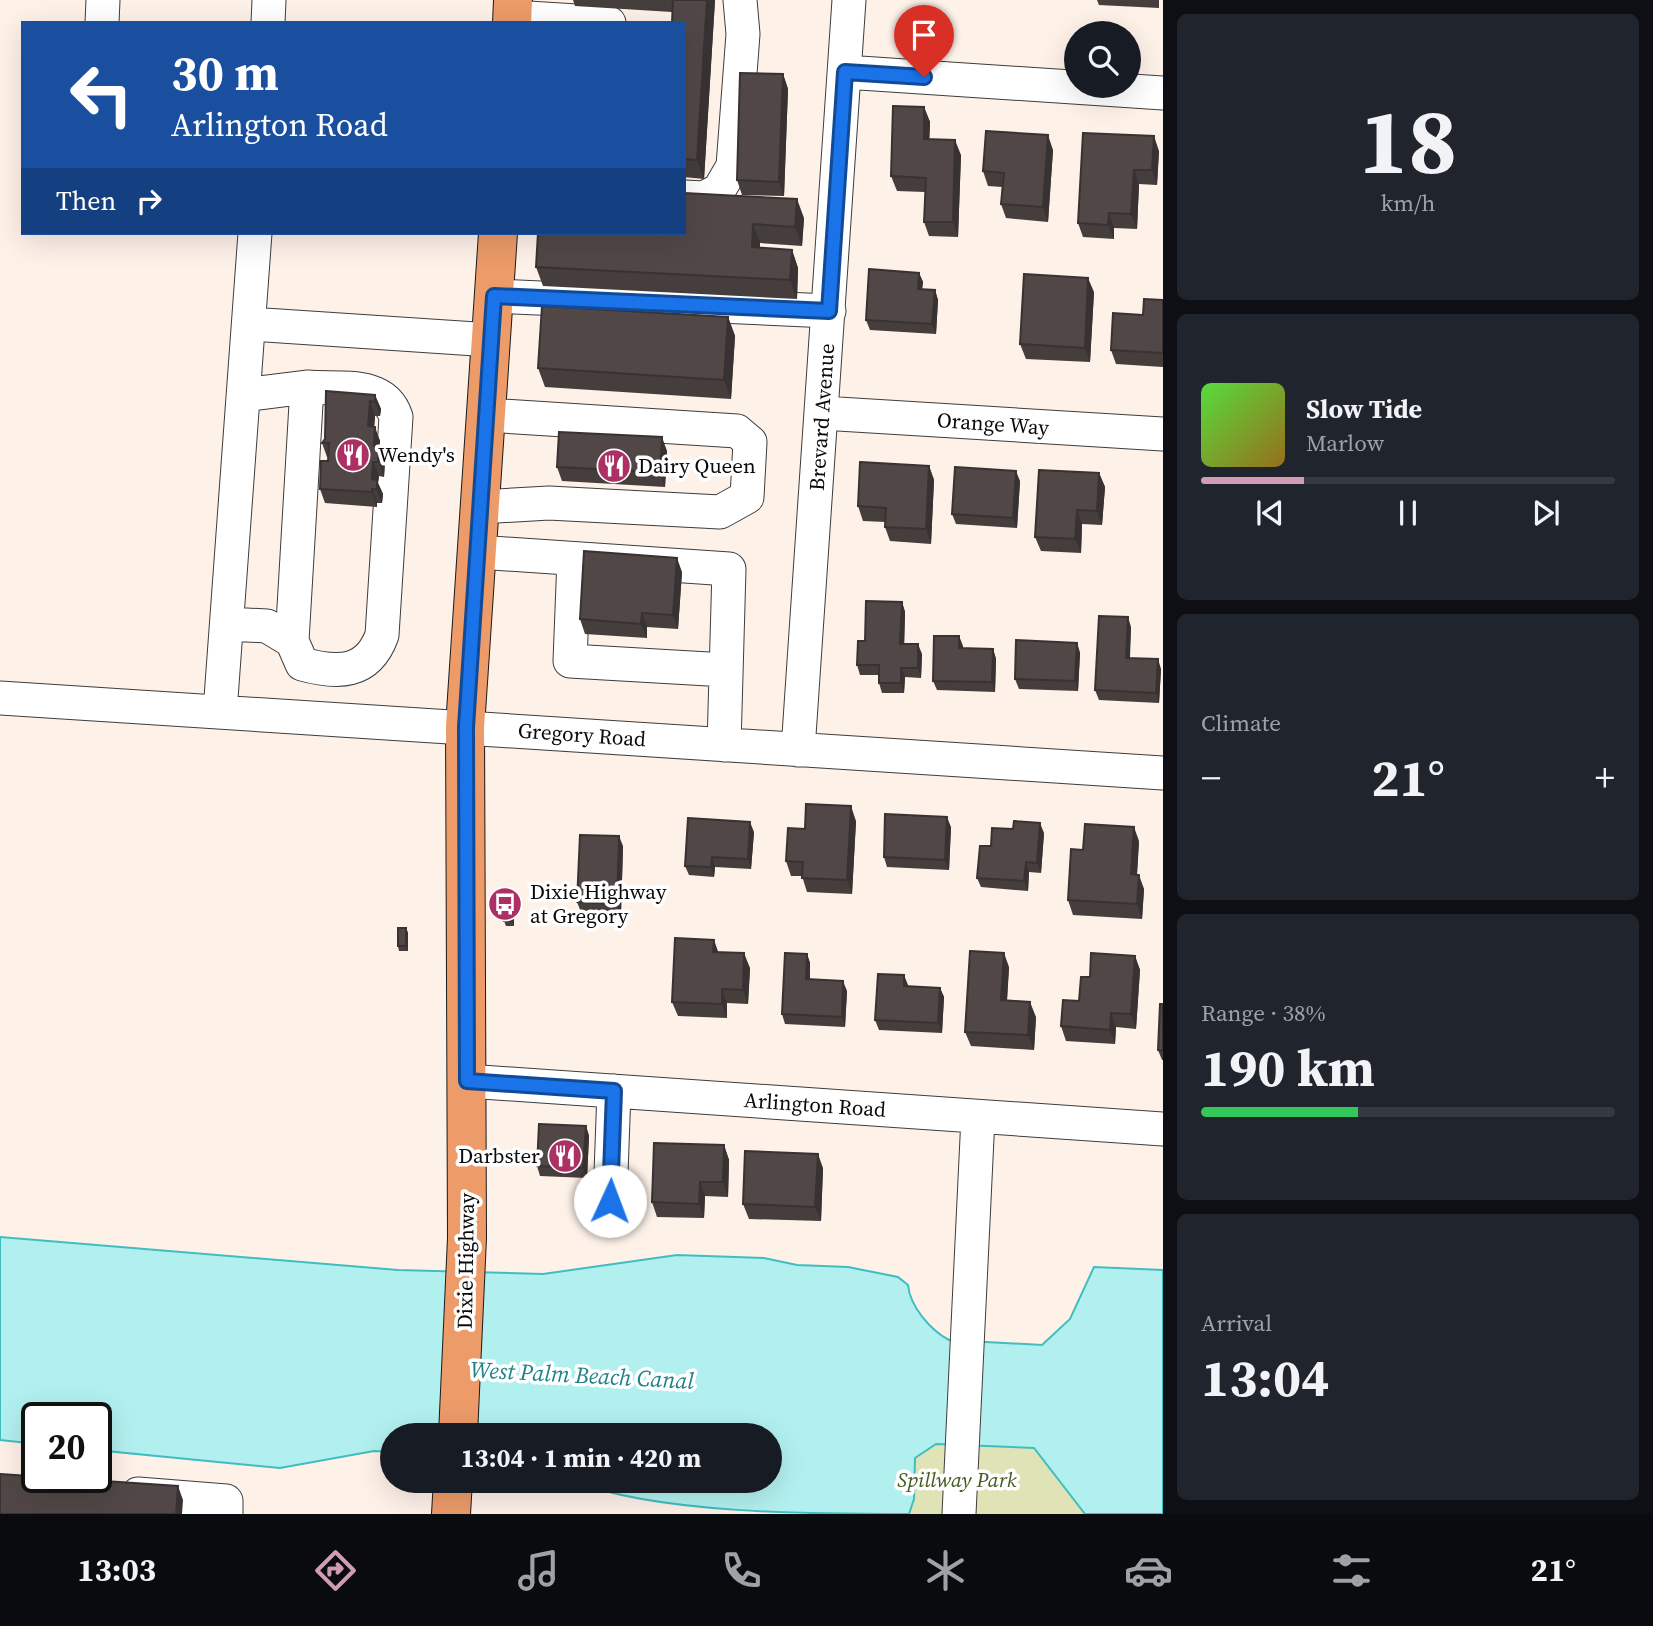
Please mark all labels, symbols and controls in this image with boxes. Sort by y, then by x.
pin [894,5,954,77]
icon: arrive [905,16,943,54]
map controls [1064,21,1141,98]
button: search [1064,21,1141,98]
text: 30 m [171,39,279,106]
icon: left [56,49,147,140]
text: 18 [1359,79,1457,203]
text: Arlington Road [171,103,388,147]
icon: right [130,182,168,220]
text: Then [56,183,116,219]
text: km/h [1381,187,1435,219]
street label: Brevard Avenue [802,342,841,492]
text: Slow Tide [1306,391,1422,427]
street label: Orange Way [936,405,1050,442]
text: Marlow [1306,427,1384,459]
restaurant icon: Wendy's [334,436,372,474]
place label: Wendy's [378,440,455,469]
restaurant icon: Dairy Queen [595,447,633,485]
place label: Dairy Queen [638,451,756,480]
icon: previous [1251,494,1289,532]
icon: pause [1389,494,1427,532]
icon: next [1527,494,1565,532]
text: Climate [1201,707,1281,739]
street label: Gregory Road [517,716,647,753]
text: 21° [1371,742,1445,813]
text: − [1201,752,1221,804]
text: + [1595,752,1615,804]
place label: Dixie Highway at Gregory [530,877,667,930]
bus stop icon: Dixie Highway at Gregory [486,885,524,923]
text: Range · 38% [1201,997,1326,1029]
text: 190 km [1201,1032,1375,1103]
street label: Arlington Road [743,1085,887,1124]
restaurant icon: Darbster [546,1137,584,1175]
place label: Darbster [458,1141,540,1170]
position arrow [573,1164,647,1238]
street label: Dixie Highway [450,1192,481,1329]
text: Arrival [1201,1307,1272,1339]
text: 13:04 [1201,1342,1329,1413]
water label: West Palm Beach Canal [469,1353,695,1397]
speed limit sign: 20 [21,1402,112,1493]
text: 13:04 · 1 min · 420 m [461,1440,701,1476]
park label: Spillway Park [897,1465,1017,1494]
icon: directions [311,1546,360,1595]
icon: music [514,1546,563,1595]
icon: phone [717,1546,766,1595]
icon: climate [921,1546,970,1595]
icon: car [1124,1546,1173,1595]
icon: filters [1327,1546,1376,1595]
text: 13:03 [77,1548,156,1592]
text: 21° [1531,1548,1576,1592]

